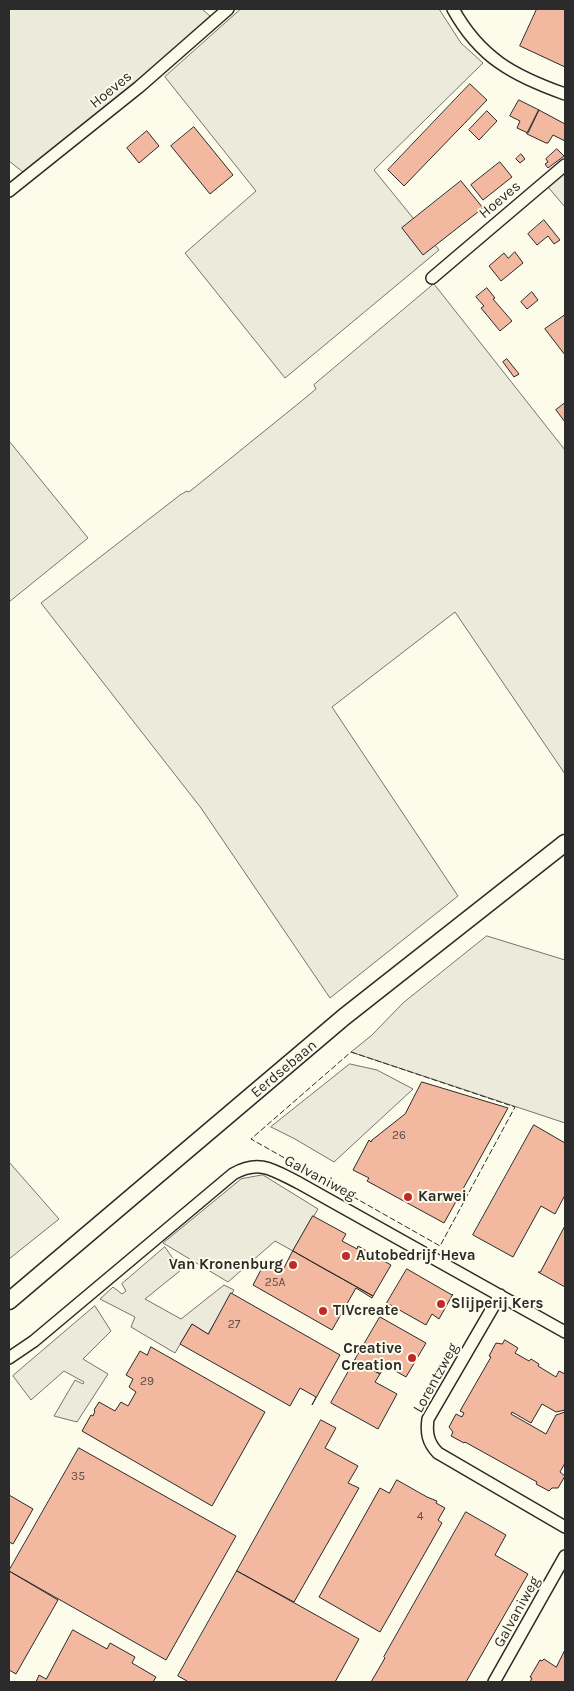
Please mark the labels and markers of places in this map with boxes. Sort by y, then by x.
place label: Karwei [418,1188,467,1206]
marker: Karwei [402,1191,414,1203]
place label: Autobedrijf Heva [356,1247,475,1265]
marker: Autobedrijf Heva [340,1250,352,1262]
place label: Van Kronenburg [169,1256,283,1274]
marker: Van Kronenburg [287,1259,299,1271]
place label: Slijperij Kers [451,1295,543,1313]
marker: Slijperij Kers [435,1298,447,1310]
place label: TIVcreate [333,1302,398,1320]
marker: TIVcreate [317,1305,329,1317]
place label: Creative Creation [341,1340,402,1375]
marker: Creative Creation [406,1352,418,1364]

